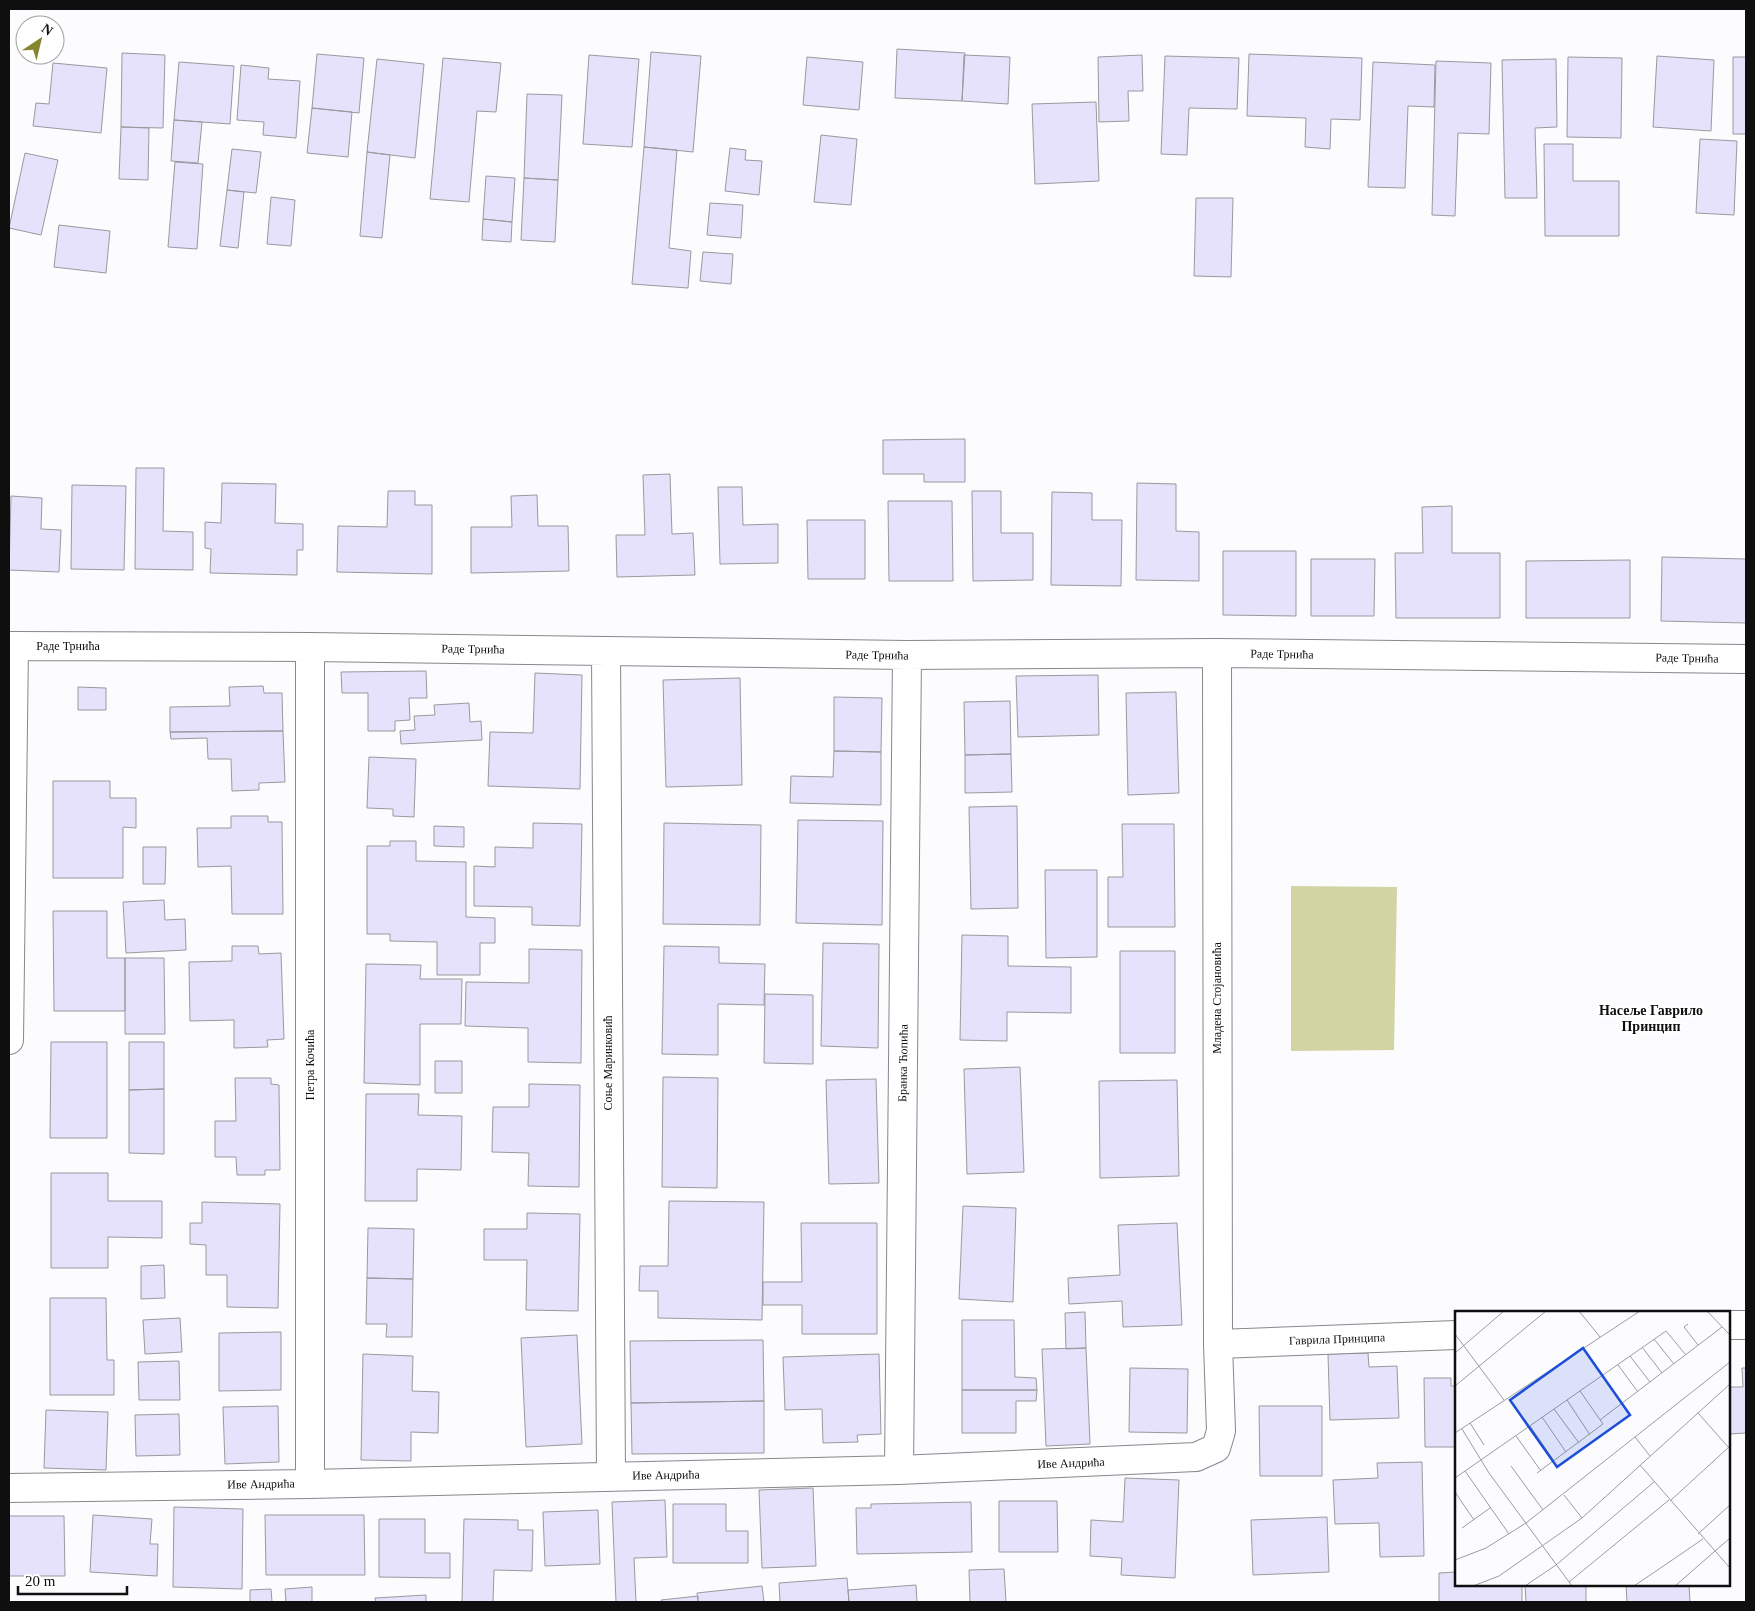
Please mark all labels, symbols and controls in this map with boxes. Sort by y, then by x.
north arrow [15,15,65,65]
text: N [39,21,56,39]
street label: Раде Трнића [36,639,100,653]
street label: Раде Трнића [441,641,506,657]
street label: Раде Трнића [1250,646,1315,662]
street label: Раде Трнића [845,647,910,663]
street label: Раде Трнића [1655,650,1720,666]
street label: Младена Стојановића [1210,942,1224,1054]
district label: Насеље Гаврило Принцип [1599,1003,1703,1034]
street label: Соње Маринковић [601,1015,615,1111]
street label: Бранка Ћопића [895,1023,911,1102]
street label: Петра Кочића [303,1029,317,1100]
inset map [1455,1311,1730,1586]
street label: Гаврила Принципа [1289,1330,1386,1348]
street label: Иве Андрића [1037,1455,1106,1471]
street label: Иве Андрића [632,1467,701,1483]
street label: Иве Андрића [227,1476,296,1492]
scale bar [18,1564,126,1596]
text: 20 m [25,1573,56,1589]

